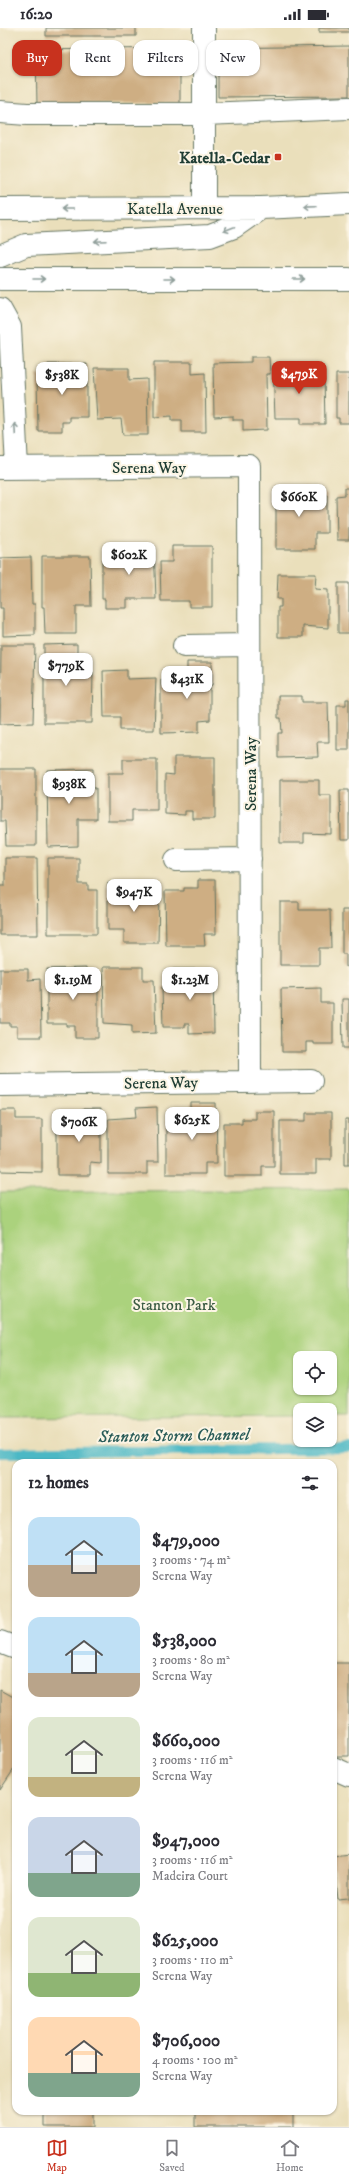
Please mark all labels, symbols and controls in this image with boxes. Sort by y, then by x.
text: 16:20 [20,5,53,24]
chip: Buy [12,40,62,76]
chip: Rent [70,40,125,76]
chip: Filters [133,40,198,76]
chip: New [206,40,260,76]
place label: Katella-Cedar [179,148,271,168]
marker: Katella-Cedar [273,152,283,162]
street label: Katella Avenue [127,199,223,219]
one-way arrow [304,202,317,210]
one-way arrow [61,205,74,213]
one-way arrow [223,226,235,234]
one-way arrow [94,237,107,245]
one-way arrow [32,275,45,283]
one-way arrow [162,275,175,283]
one-way arrow [292,275,305,283]
pin: $479K [271,361,327,395]
pin: $538K [34,362,90,396]
text: $479K [281,366,317,382]
text: $538K [45,367,79,383]
one-way arrow [11,423,19,436]
street label: Serena Way [112,458,187,478]
pin: $660K [271,484,327,518]
text: $660K [281,489,317,505]
pin: $602K [101,542,157,576]
text: $602K [111,547,147,563]
pin: $779K [38,653,94,687]
text: $779K [48,658,84,674]
pin: $431K [159,666,215,700]
text: $431K [170,671,204,687]
street label: Serena Way [241,737,261,811]
pin: $938K [41,771,97,805]
text: $938K [52,776,86,792]
pin: $947K [106,879,162,913]
text: $947K [116,884,152,900]
pin: $1.19M [40,967,106,1001]
pin: $1.23M [157,967,223,1001]
text: $1.19M [54,972,92,988]
text: $1.23M [171,972,209,988]
street label: Serena Way [124,1072,199,1094]
pin: $625K [164,1107,220,1141]
pin: $706K [51,1109,107,1143]
text: $625K [174,1112,210,1128]
text: $706K [61,1114,97,1130]
park label: Stanton Park [132,1295,216,1315]
map controls [293,1351,337,1447]
button: locate [293,1351,337,1395]
button: layers [293,1403,337,1447]
water label: Stanton Storm Channel [97,1424,251,1448]
text: 12 homes [28,1472,89,1494]
icon: filters [299,1472,321,1494]
text: $479,000 [152,1530,220,1552]
icon: home [60,1533,108,1581]
text: 3 rooms · 74 m² [152,1552,230,1568]
text: Serena Way [152,1568,212,1584]
text: $538,000 [152,1630,217,1652]
icon: home [60,1633,108,1681]
text: 3 rooms · 80 m² [152,1652,230,1668]
text: Serena Way [152,1668,212,1684]
text: $660,000 [152,1730,220,1752]
icon: home [60,1733,108,1781]
text: 3 rooms · 116 m² [152,1752,233,1768]
text: Serena Way [152,1768,212,1784]
text: $947,000 [152,1830,220,1852]
icon: home [60,1833,108,1881]
text: 3 rooms · 116 m² [152,1852,233,1868]
text: Madeira Court [152,1868,228,1884]
text: $625,000 [152,1930,218,1952]
icon: home [60,1933,108,1981]
text: 3 rooms · 110 m² [152,1952,233,1968]
text: Serena Way [152,1968,212,1984]
text: $706,000 [152,2030,220,2052]
icon: home [60,2033,108,2081]
text: 4 rooms · 100 m² [152,2052,238,2068]
text: Serena Way [152,2068,212,2084]
tab: Map [46,2137,68,2175]
tab: Saved [159,2137,185,2175]
tab: Home [276,2137,303,2175]

